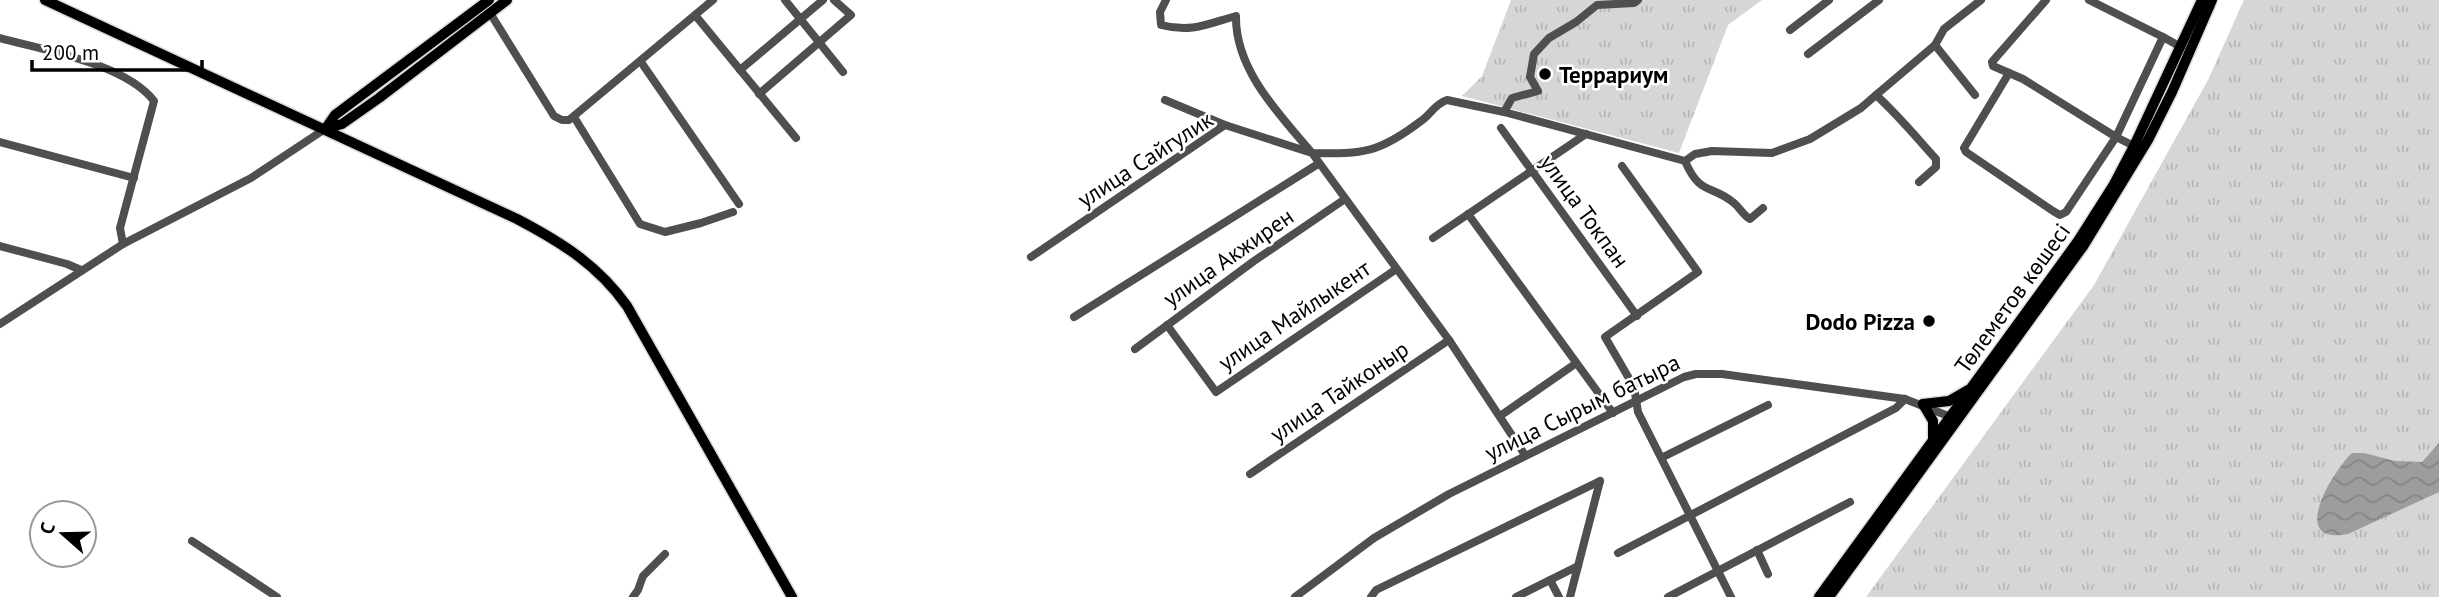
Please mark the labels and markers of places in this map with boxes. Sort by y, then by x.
place label: Террариум [1559,60,1668,89]
marker: Террариум [1537,66,1553,82]
place label: Dodo Pizza [1805,307,1915,336]
marker: Dodo Pizza [1921,313,1937,329]

